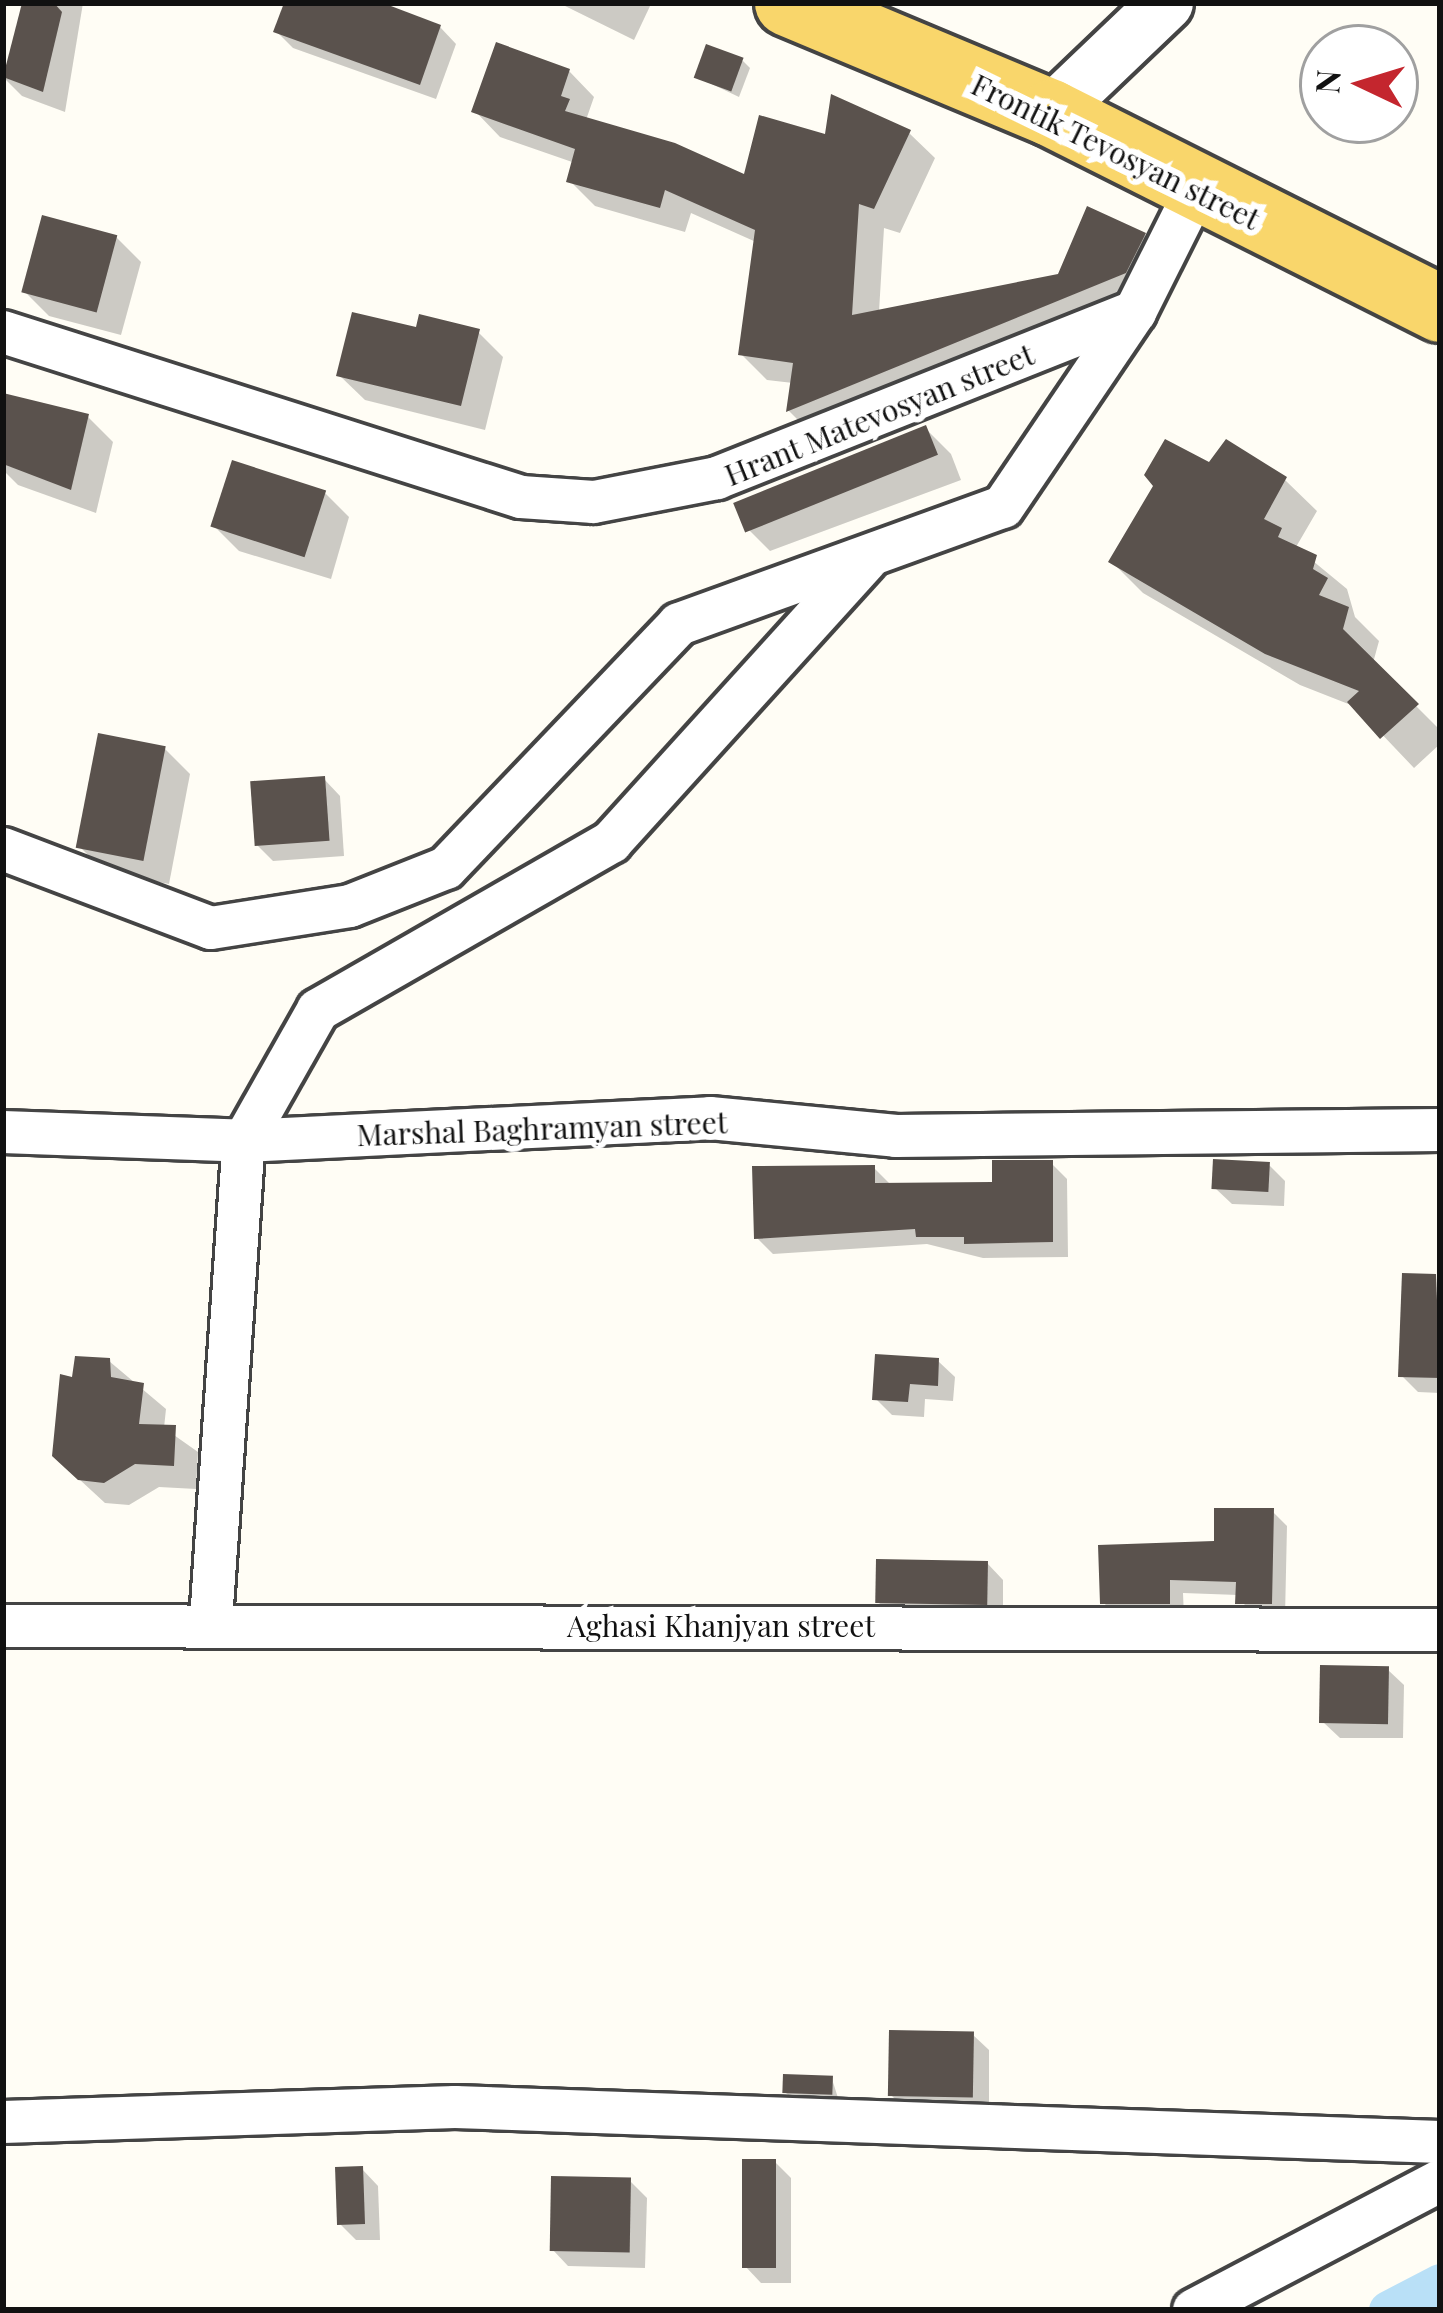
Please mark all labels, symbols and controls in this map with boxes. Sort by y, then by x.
north arrow [1299,24,1419,144]
street label: Frontik Tevosyan street [966,65,1266,237]
text: N [1303,68,1349,95]
street label: Hrant Matevosyan street [719,335,1039,493]
street label: Marshal Baghramyan street [356,1104,728,1152]
street label: Aghasi Khanjyan street [567,1607,875,1643]

